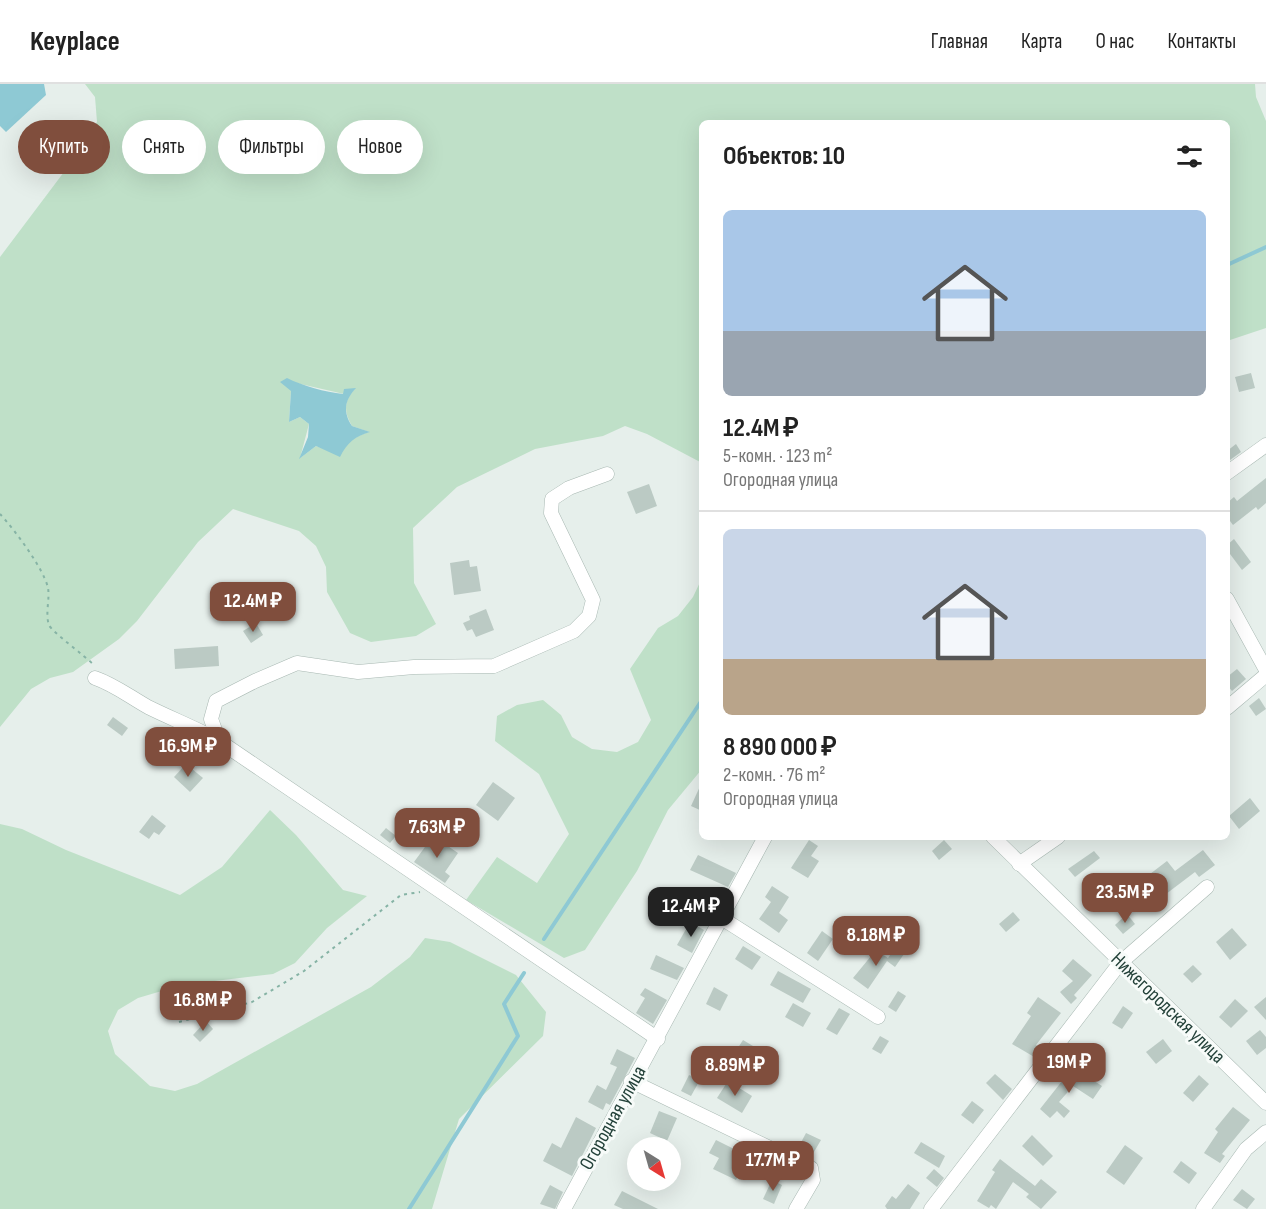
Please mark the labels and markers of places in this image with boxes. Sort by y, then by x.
pin: 12.4M ₽ [198,582,308,633]
pin: 16.9M ₽ [133,727,243,778]
pin: 7.63M ₽ [382,808,492,859]
pin: 23.5M ₽ [1070,873,1180,924]
pin: 12.4M ₽ [636,887,746,938]
pin: 8.18M ₽ [821,916,931,967]
pin: 16.8M ₽ [148,981,258,1032]
pin: 19M ₽ [1027,1043,1111,1094]
pin: 8.89M ₽ [680,1046,790,1097]
pin: 17.7M ₽ [718,1141,828,1192]

